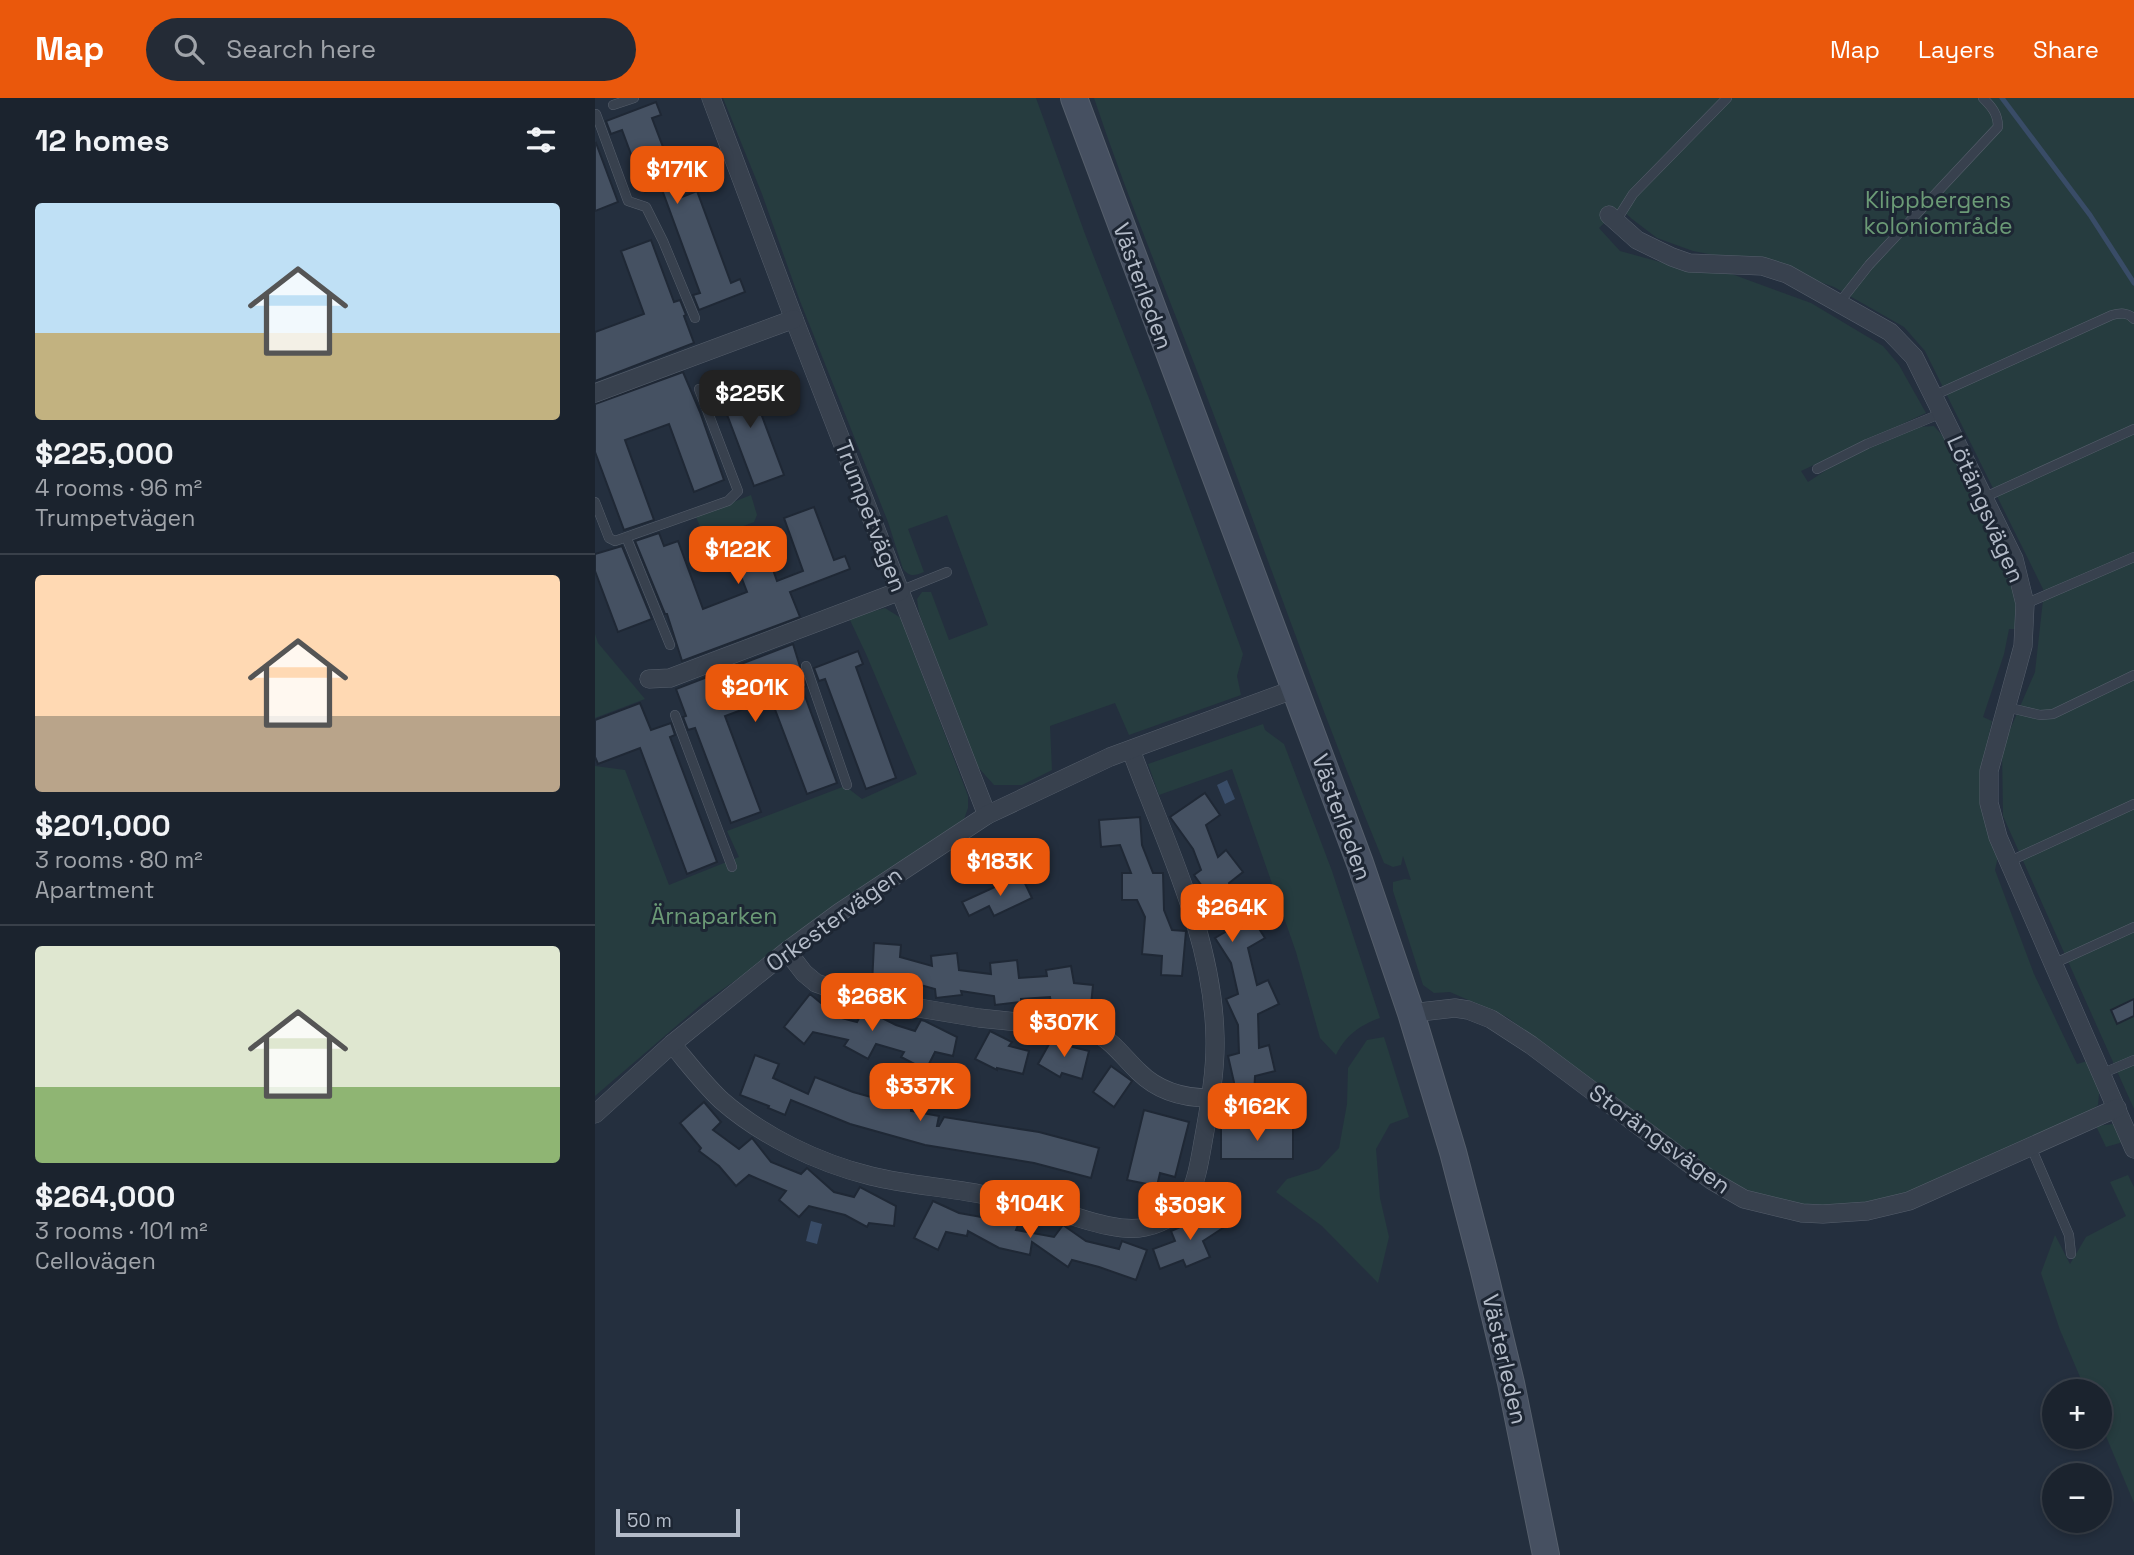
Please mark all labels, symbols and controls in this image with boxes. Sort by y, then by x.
search box [146,18,636,81]
text: Map [35,28,104,70]
icon: search [170,30,208,68]
text: Search here [226,32,376,66]
text: Map [1830,34,1880,65]
text: Layers [1918,34,1995,65]
text: Share [2033,34,2099,65]
text: 12 homes [35,121,170,160]
icon: filters [522,121,560,159]
pin: $171K [628,146,726,206]
text: $171K [646,154,708,184]
park label: Klippbergens koloniområde [1863,185,2013,241]
street label: Västerleden [1106,219,1180,353]
icon: home [235,248,361,374]
pin: $225K [701,370,799,430]
text: $225K [715,378,785,408]
street label: Lötängsvägen [1940,431,2032,587]
text: $225,000 [35,434,174,473]
street label: Trumpetvägen [828,436,914,596]
text: 4 rooms · 96 m² [35,473,202,503]
text: Trumpetvägen [35,503,195,533]
pin: $122K [689,526,787,586]
text: $122K [705,534,771,564]
icon: home [235,620,361,746]
pin: $201K [706,664,804,724]
text: $201K [721,672,789,702]
street label: Västerleden [1305,750,1379,884]
text: $201,000 [35,806,171,845]
pin: $183K [951,838,1049,898]
text: 3 rooms · 80 m² [35,845,203,875]
text: $183K [967,846,1033,876]
street label: Orkestervägen [760,859,908,979]
text: Apartment [35,875,155,905]
pin: $264K [1183,884,1281,944]
text: $264K [1197,892,1267,922]
park label: Ärnaparken [651,901,777,931]
pin: $268K [823,974,921,1033]
text: $268K [837,981,907,1011]
icon: home [235,991,361,1117]
pin: $307K [1015,1000,1113,1059]
text: $307K [1029,1007,1099,1037]
pin: $337K [871,1063,969,1123]
text: $337K [885,1071,955,1101]
street label: Storängsvägen [1583,1077,1737,1201]
pin: $162K [1208,1084,1306,1143]
text: $162K [1224,1091,1290,1121]
text: $264,000 [35,1177,175,1216]
pin: $104K [981,1180,1079,1240]
pin: $309K [1141,1182,1239,1242]
text: $104K [996,1188,1064,1218]
text: $309K [1154,1190,1226,1220]
text: 3 rooms · 101 m² [35,1216,208,1246]
text: Cellovägen [35,1246,156,1276]
street label: Västerleden [1475,1291,1535,1427]
map controls [2042,1379,2112,1533]
button: + [2042,1379,2112,1449]
button: − [2042,1463,2112,1533]
scale bar [616,1506,740,1538]
text: 50 m [627,1508,672,1533]

